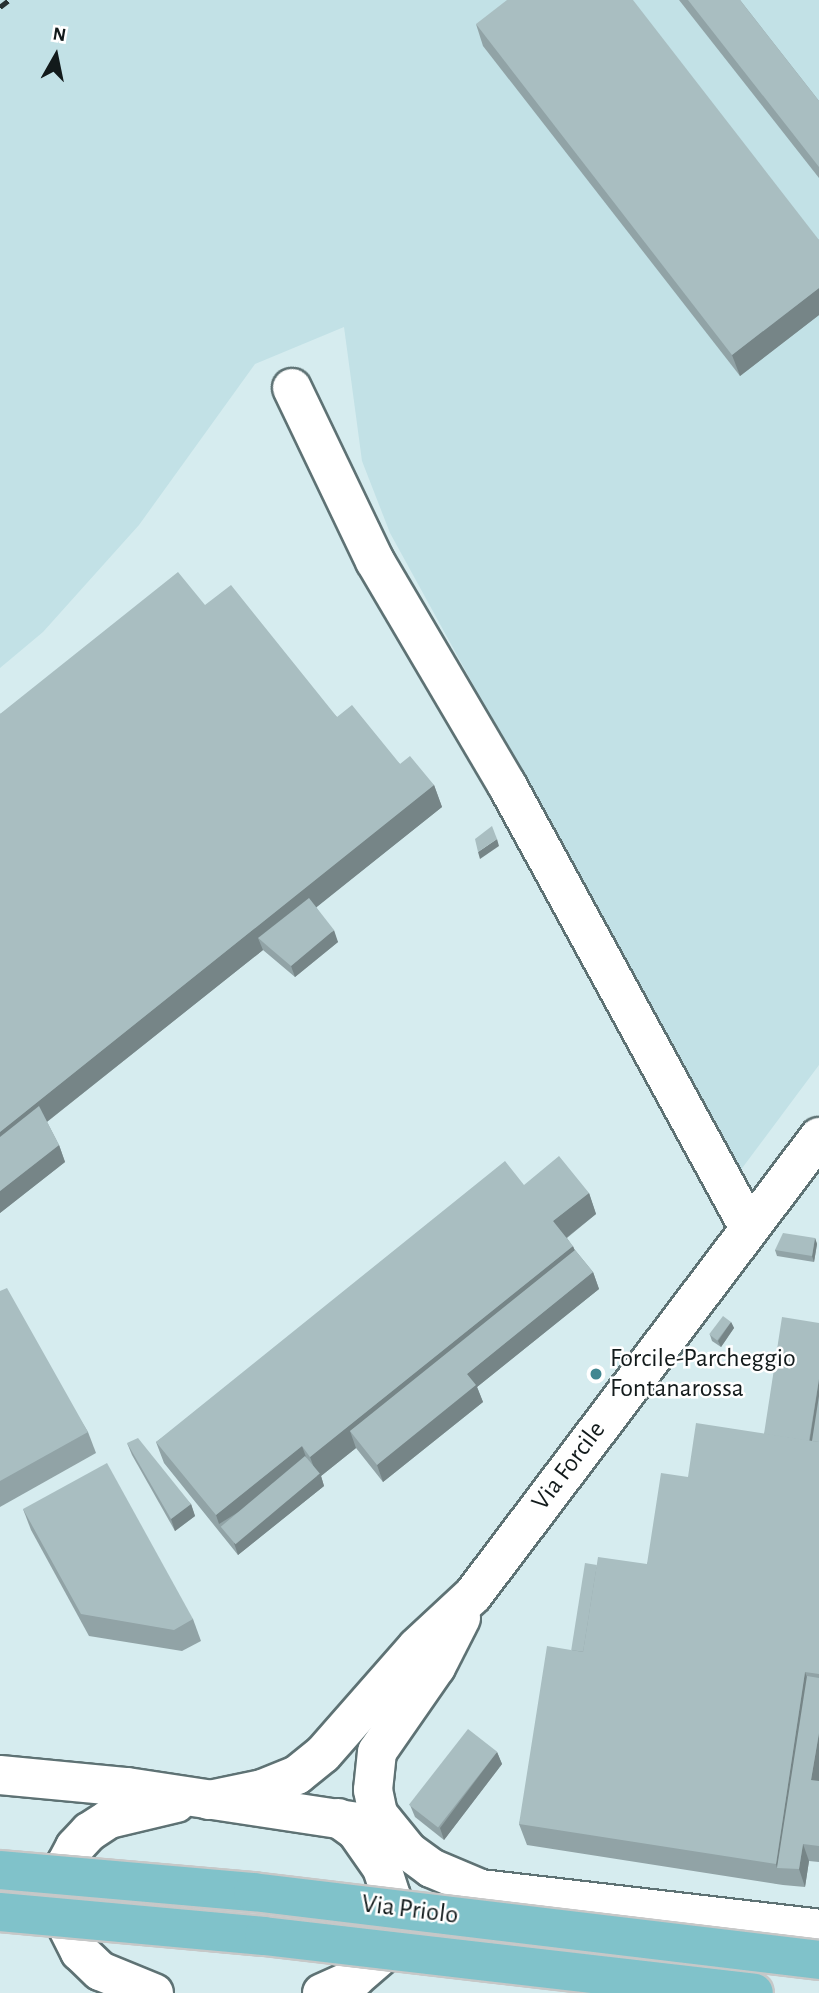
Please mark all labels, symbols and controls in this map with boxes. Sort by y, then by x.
north arrow [21,21,91,91]
text: N [51,24,67,45]
place label: Forcile-Parcheggio Fontanarossa [610,1343,796,1404]
marker: Forcile-Parcheggio Fontanarossa [588,1366,604,1382]
street label: Via Forcile [525,1415,613,1517]
street label: Via Priolo [360,1889,460,1931]

